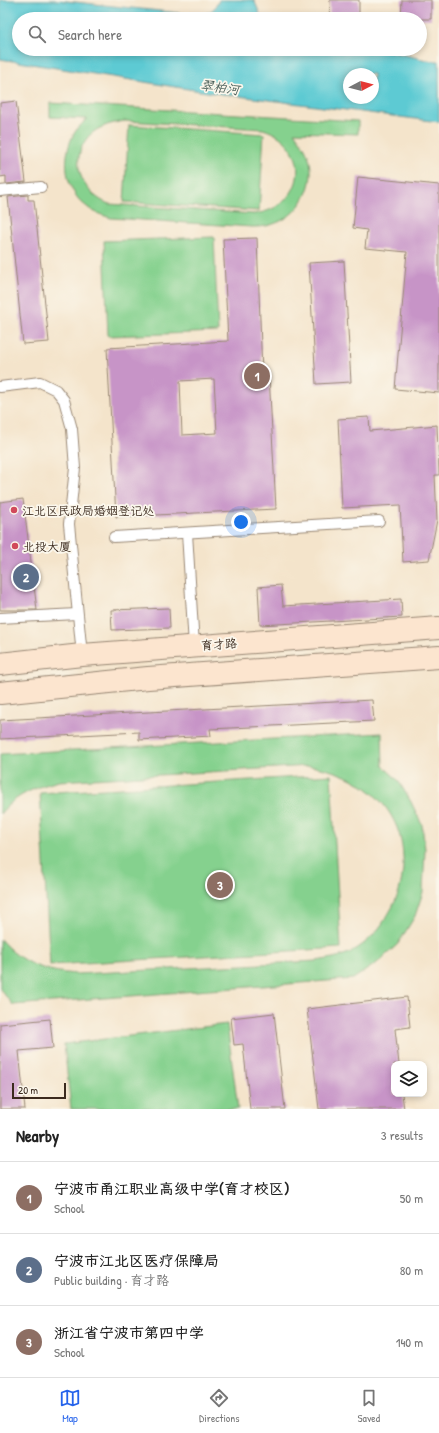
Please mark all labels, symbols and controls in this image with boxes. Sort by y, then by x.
search box [12,12,427,56]
icon: search [26,23,48,45]
text: Search here [58,24,122,45]
north arrow [343,68,379,104]
water label: 翠柏河 [199,75,243,99]
pin: 1 [244,361,270,391]
place label: 江北区民政局婚姻登记处 [22,502,154,519]
marker: 江北区民政局婚姻登记处 [9,505,19,515]
your location [231,512,251,532]
place label: 北投大厦 [23,538,71,555]
marker: 北投大厦 [10,541,20,551]
pin: 2 [13,562,39,592]
street label: 育才路 [200,634,238,654]
pin: 3 [207,870,233,900]
map controls [391,1061,427,1097]
button: layers [391,1061,427,1097]
scale bar [12,1081,66,1100]
text: 20 m [18,1083,38,1097]
text: Nearby [16,1124,59,1147]
text: 3 results [381,1126,423,1144]
text: 宁波市甬江职业高级中学(育才校区) [54,1178,289,1199]
text: 1 [27,1189,31,1207]
text: 50 m [400,1189,423,1207]
text: School [54,1199,84,1217]
text: 宁波市江北区医疗保障局 [54,1250,219,1271]
text: 2 [26,1261,32,1279]
text: 80 m [400,1261,423,1279]
text: Public building · 育才路 [54,1271,169,1289]
text: 浙江省宁波市第四中学 [54,1322,204,1343]
text: 3 [26,1333,32,1351]
text: 140 m [396,1333,423,1351]
text: School [54,1343,84,1361]
tab: Map [59,1387,81,1425]
tab: Directions [199,1387,240,1425]
tab: Saved [358,1387,380,1425]

